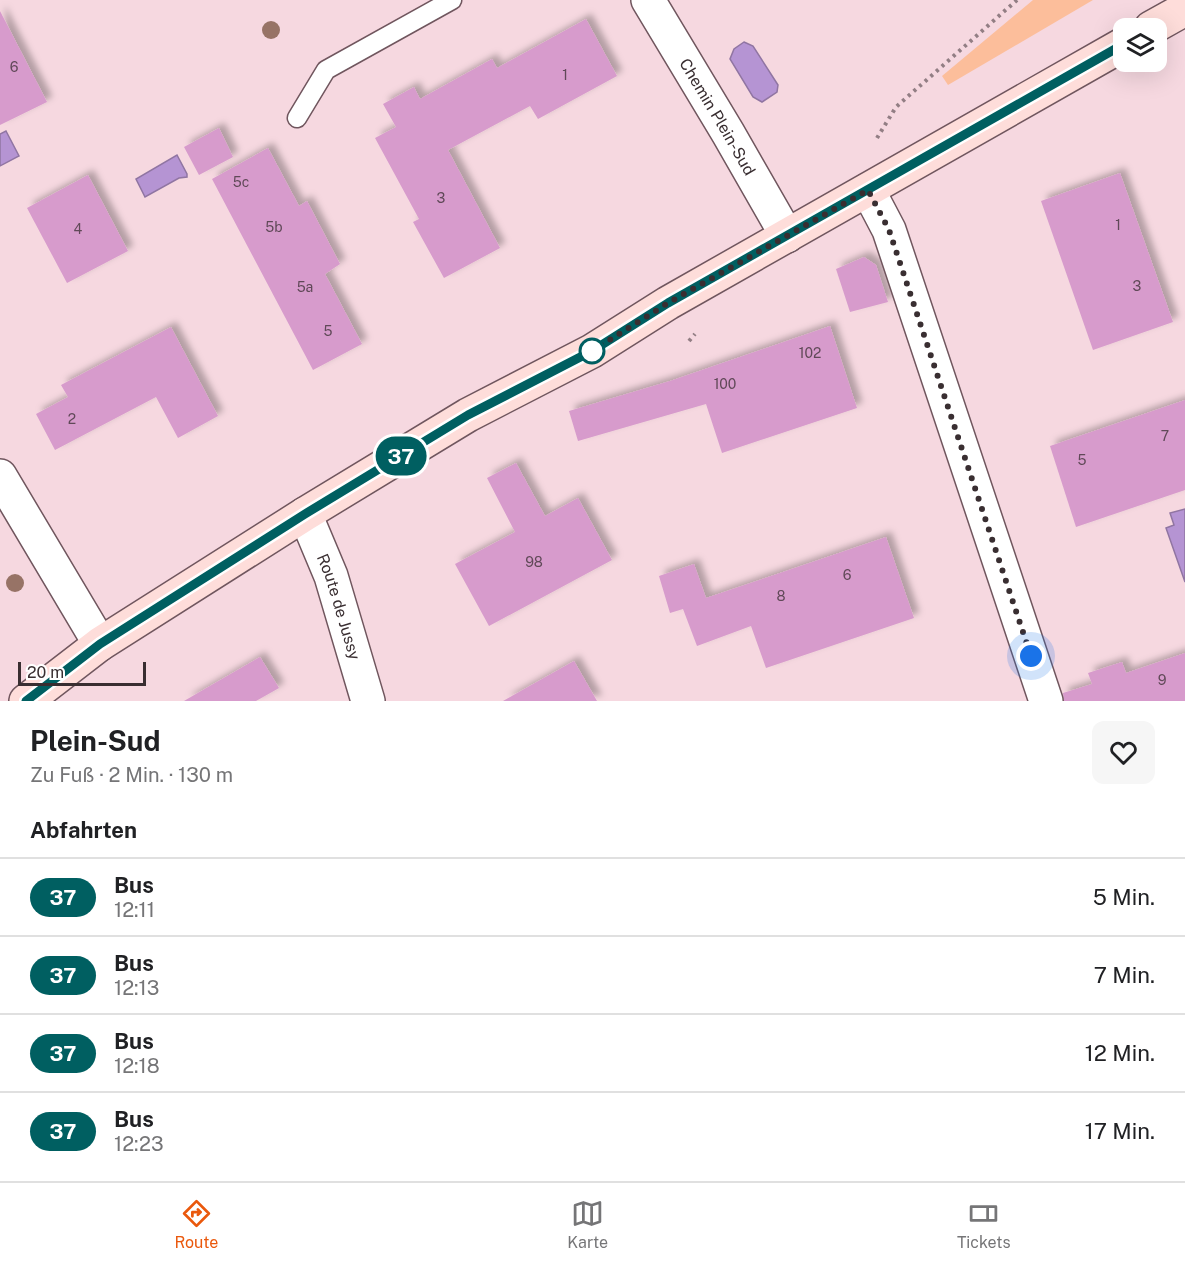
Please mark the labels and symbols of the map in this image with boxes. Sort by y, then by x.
street label: Chemin Plein-Sud [676,55,760,179]
house number: 6 [10,59,19,75]
house number: 1 [562,67,568,83]
house number: 5c [233,174,249,190]
house number: 3 [437,190,446,206]
house number: 1 [1115,217,1121,233]
house number: 5b [265,219,283,235]
house number: 4 [74,221,83,237]
house number: 3 [1133,278,1142,294]
house number: 5a [297,279,313,295]
house number: 5 [324,323,333,339]
unlabelled marker [579,338,605,364]
house number: 102 [799,345,821,361]
house number: 100 [714,376,736,392]
house number: 2 [68,411,76,427]
house number: 7 [1161,428,1169,444]
line badge: 37 [374,436,428,476]
house number: 5 [1078,452,1087,468]
street label: Route de Jussy [313,551,365,662]
house number: 98 [525,554,543,570]
house number: 6 [843,567,852,583]
house number: 8 [776,588,786,604]
your location [1016,641,1046,671]
scale bar [18,659,146,686]
house number: 9 [1158,672,1167,688]

